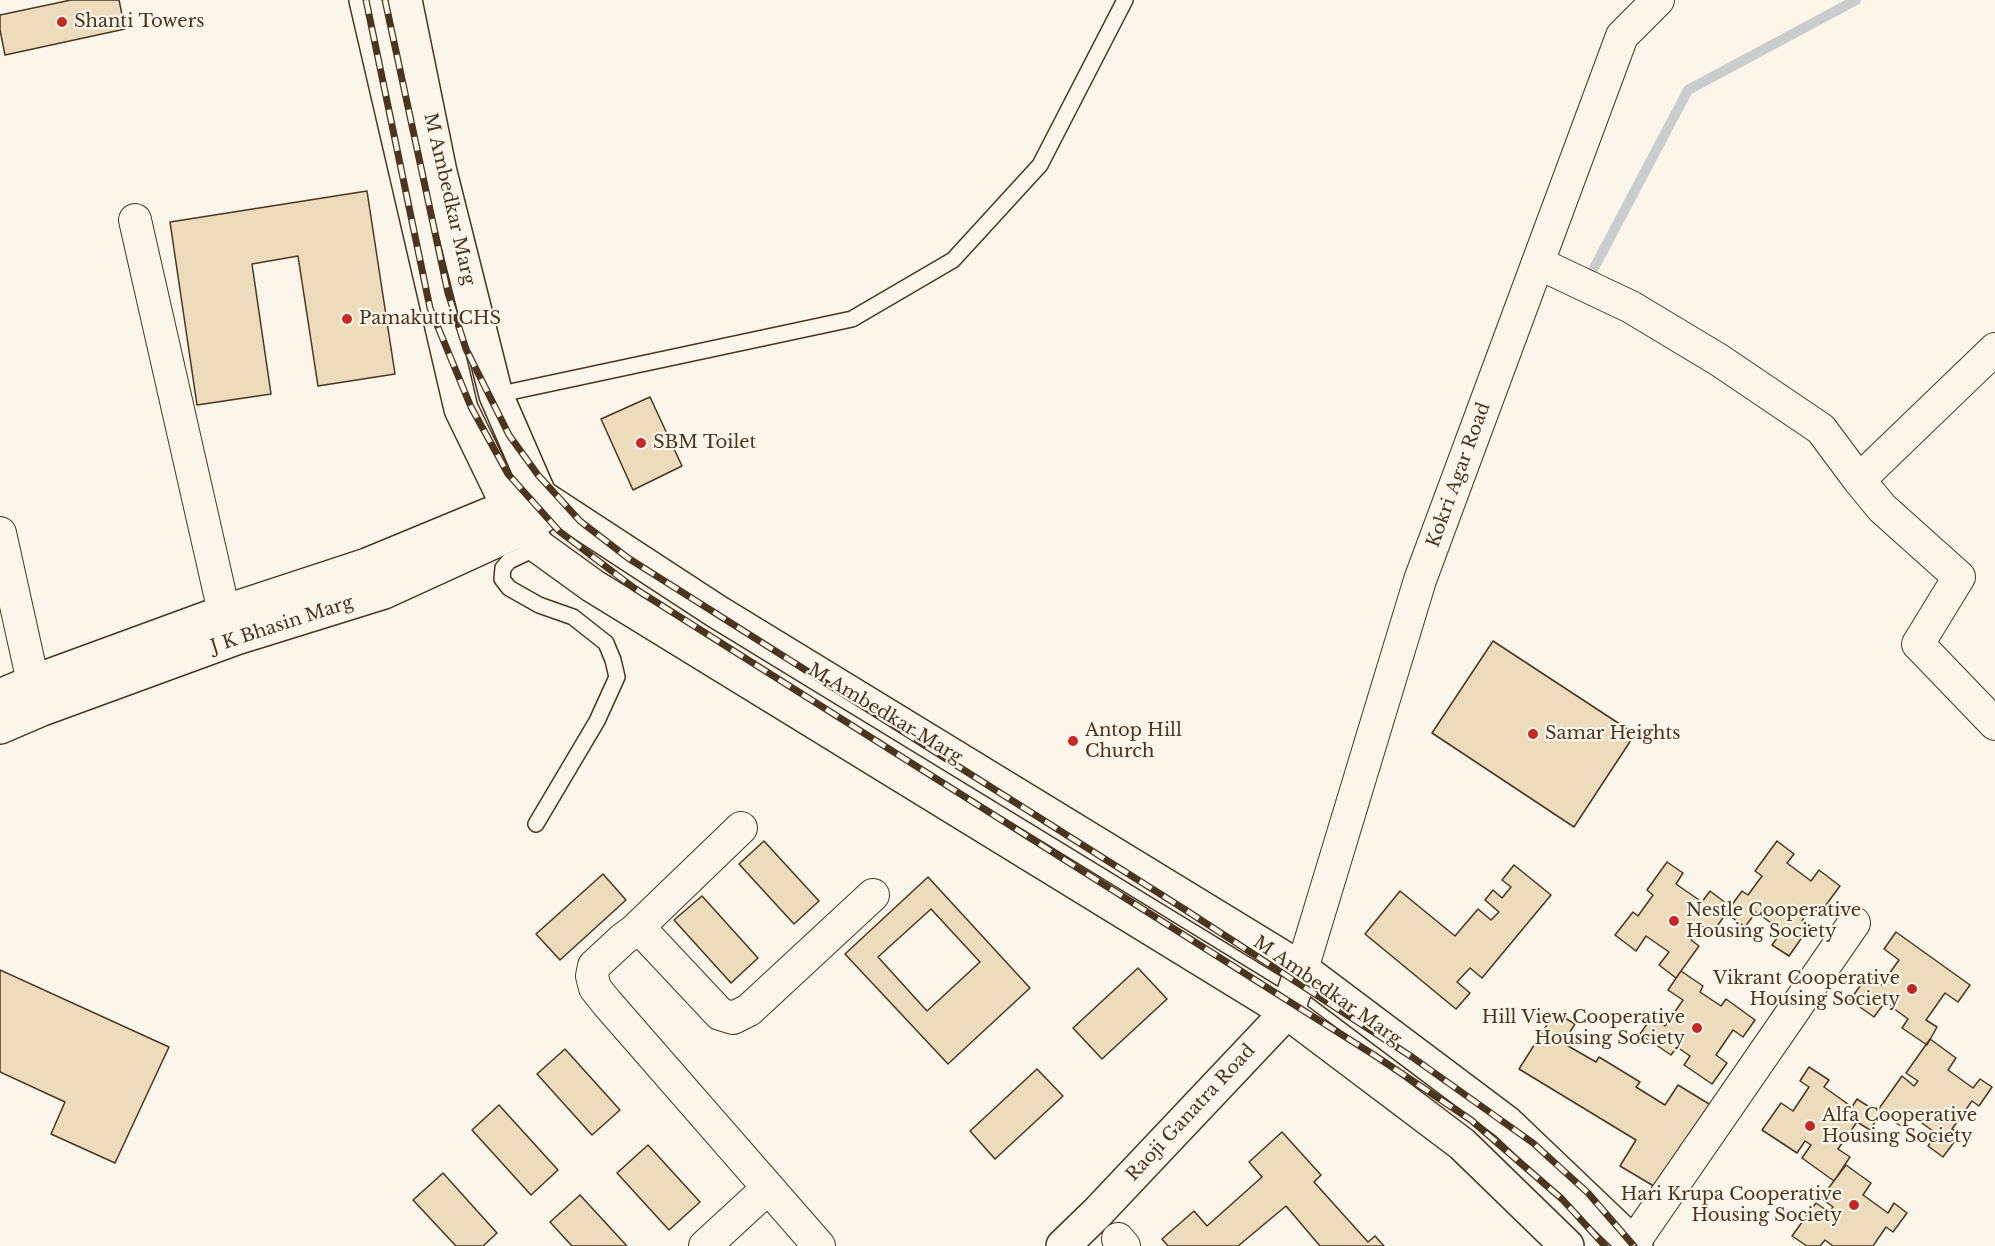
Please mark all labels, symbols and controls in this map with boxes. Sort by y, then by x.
place label: Shanti Towers [74,11,204,33]
marker: Shanti Towers [55,15,69,29]
street label: M Ambedkar Marg [419,111,479,287]
place label: Pamakutti CHS [359,308,501,330]
marker: Pamakutti CHS [340,312,354,326]
street label: Kokri Agar Road [1423,400,1495,550]
place label: SBM Toilet [653,432,756,454]
marker: SBM Toilet [634,436,648,450]
street label: J K Bhasin Marg [208,592,356,658]
street label: M Ambedkar Marg [804,659,966,769]
place label: Antop Hill Church [1085,720,1182,762]
place label: Samar Heights [1545,723,1680,745]
marker: Samar Heights [1526,727,1540,741]
marker: Antop Hill Church [1066,734,1080,748]
place label: Nestle Cooperative Housing Society [1686,900,1861,942]
marker: Nestle Cooperative Housing Society [1667,914,1681,928]
street label: M Ambedkar Marg [1249,932,1405,1050]
place label: Vikrant Cooperative Housing Society [1713,968,1900,1010]
marker: Vikrant Cooperative Housing Society [1905,982,1919,996]
place label: Hill View Cooperative Housing Society [1482,1007,1685,1050]
marker: Hill View Cooperative Housing Society [1690,1021,1704,1035]
street label: Raoji Ganatra Road [1122,1040,1260,1186]
place label: Alfa Cooperative Housing Society [1822,1105,1977,1148]
marker: Alfa Cooperative Housing Society [1803,1119,1817,1133]
place label: Hari Krupa Cooperative Housing Society [1621,1184,1842,1226]
marker: Hari Krupa Cooperative Housing Society [1847,1198,1861,1212]

